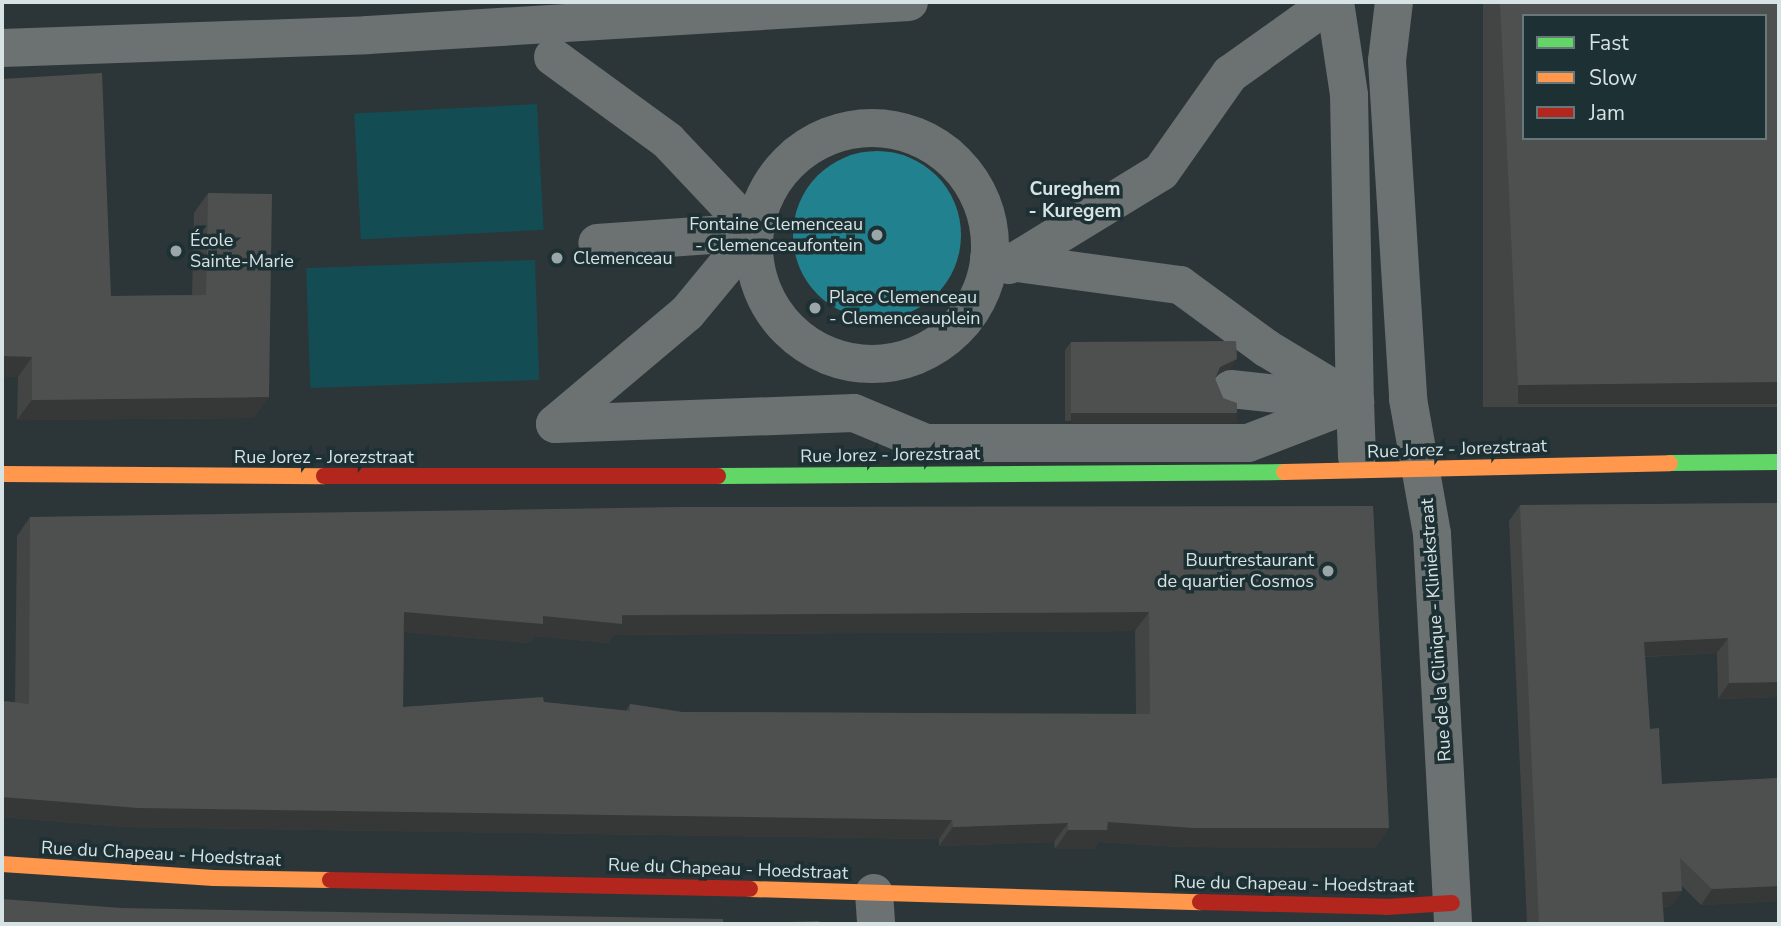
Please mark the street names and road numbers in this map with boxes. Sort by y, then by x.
street label: Rue Jorez - Jorezstraat [1367,435,1547,463]
street label: Rue Jorez - Jorezstraat [800,443,980,467]
street label: Rue Jorez - Jorezstraat [234,446,414,468]
street label: Rue de la Clinique - Kliniekstraat [1416,498,1456,762]
street label: Rue du Chapeau - Hoedstraat [40,837,282,871]
street label: Rue du Chapeau - Hoedstraat [607,854,849,884]
street label: Rue du Chapeau - Hoedstraat [1174,871,1414,897]

